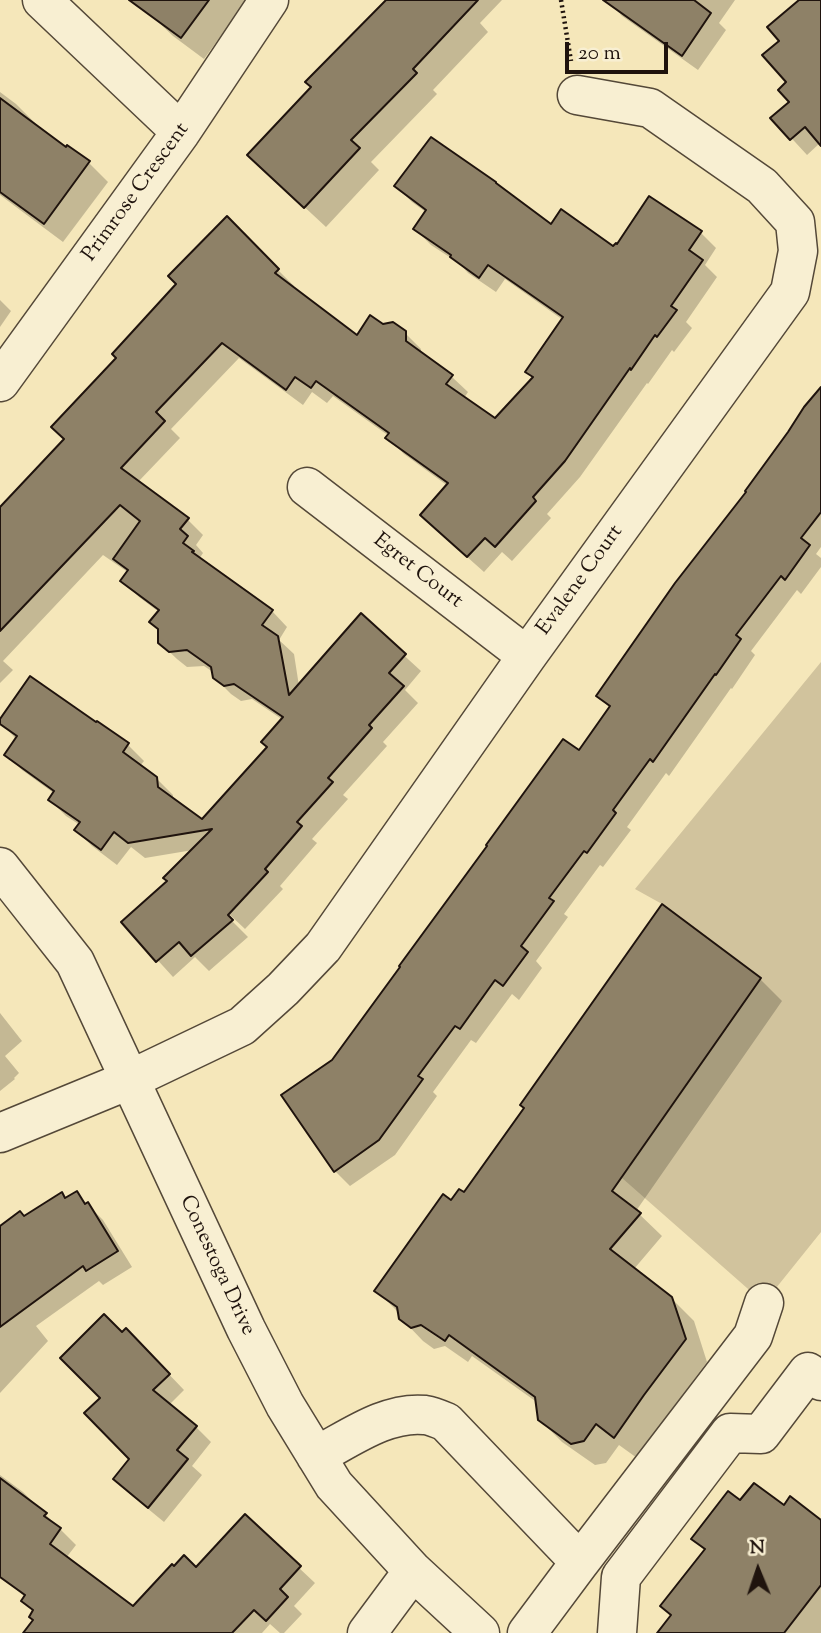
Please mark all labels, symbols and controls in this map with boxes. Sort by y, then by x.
scale bar [569,28,672,72]
text: 20 m [578,39,621,69]
street label: Primrose Crescent [78,119,196,267]
street label: Evalene Court [533,521,629,641]
street label: Egret Court [367,529,467,615]
street label: Conestoga Drive [173,1192,259,1340]
north arrow [723,1535,793,1605]
text: N [749,1535,765,1562]

